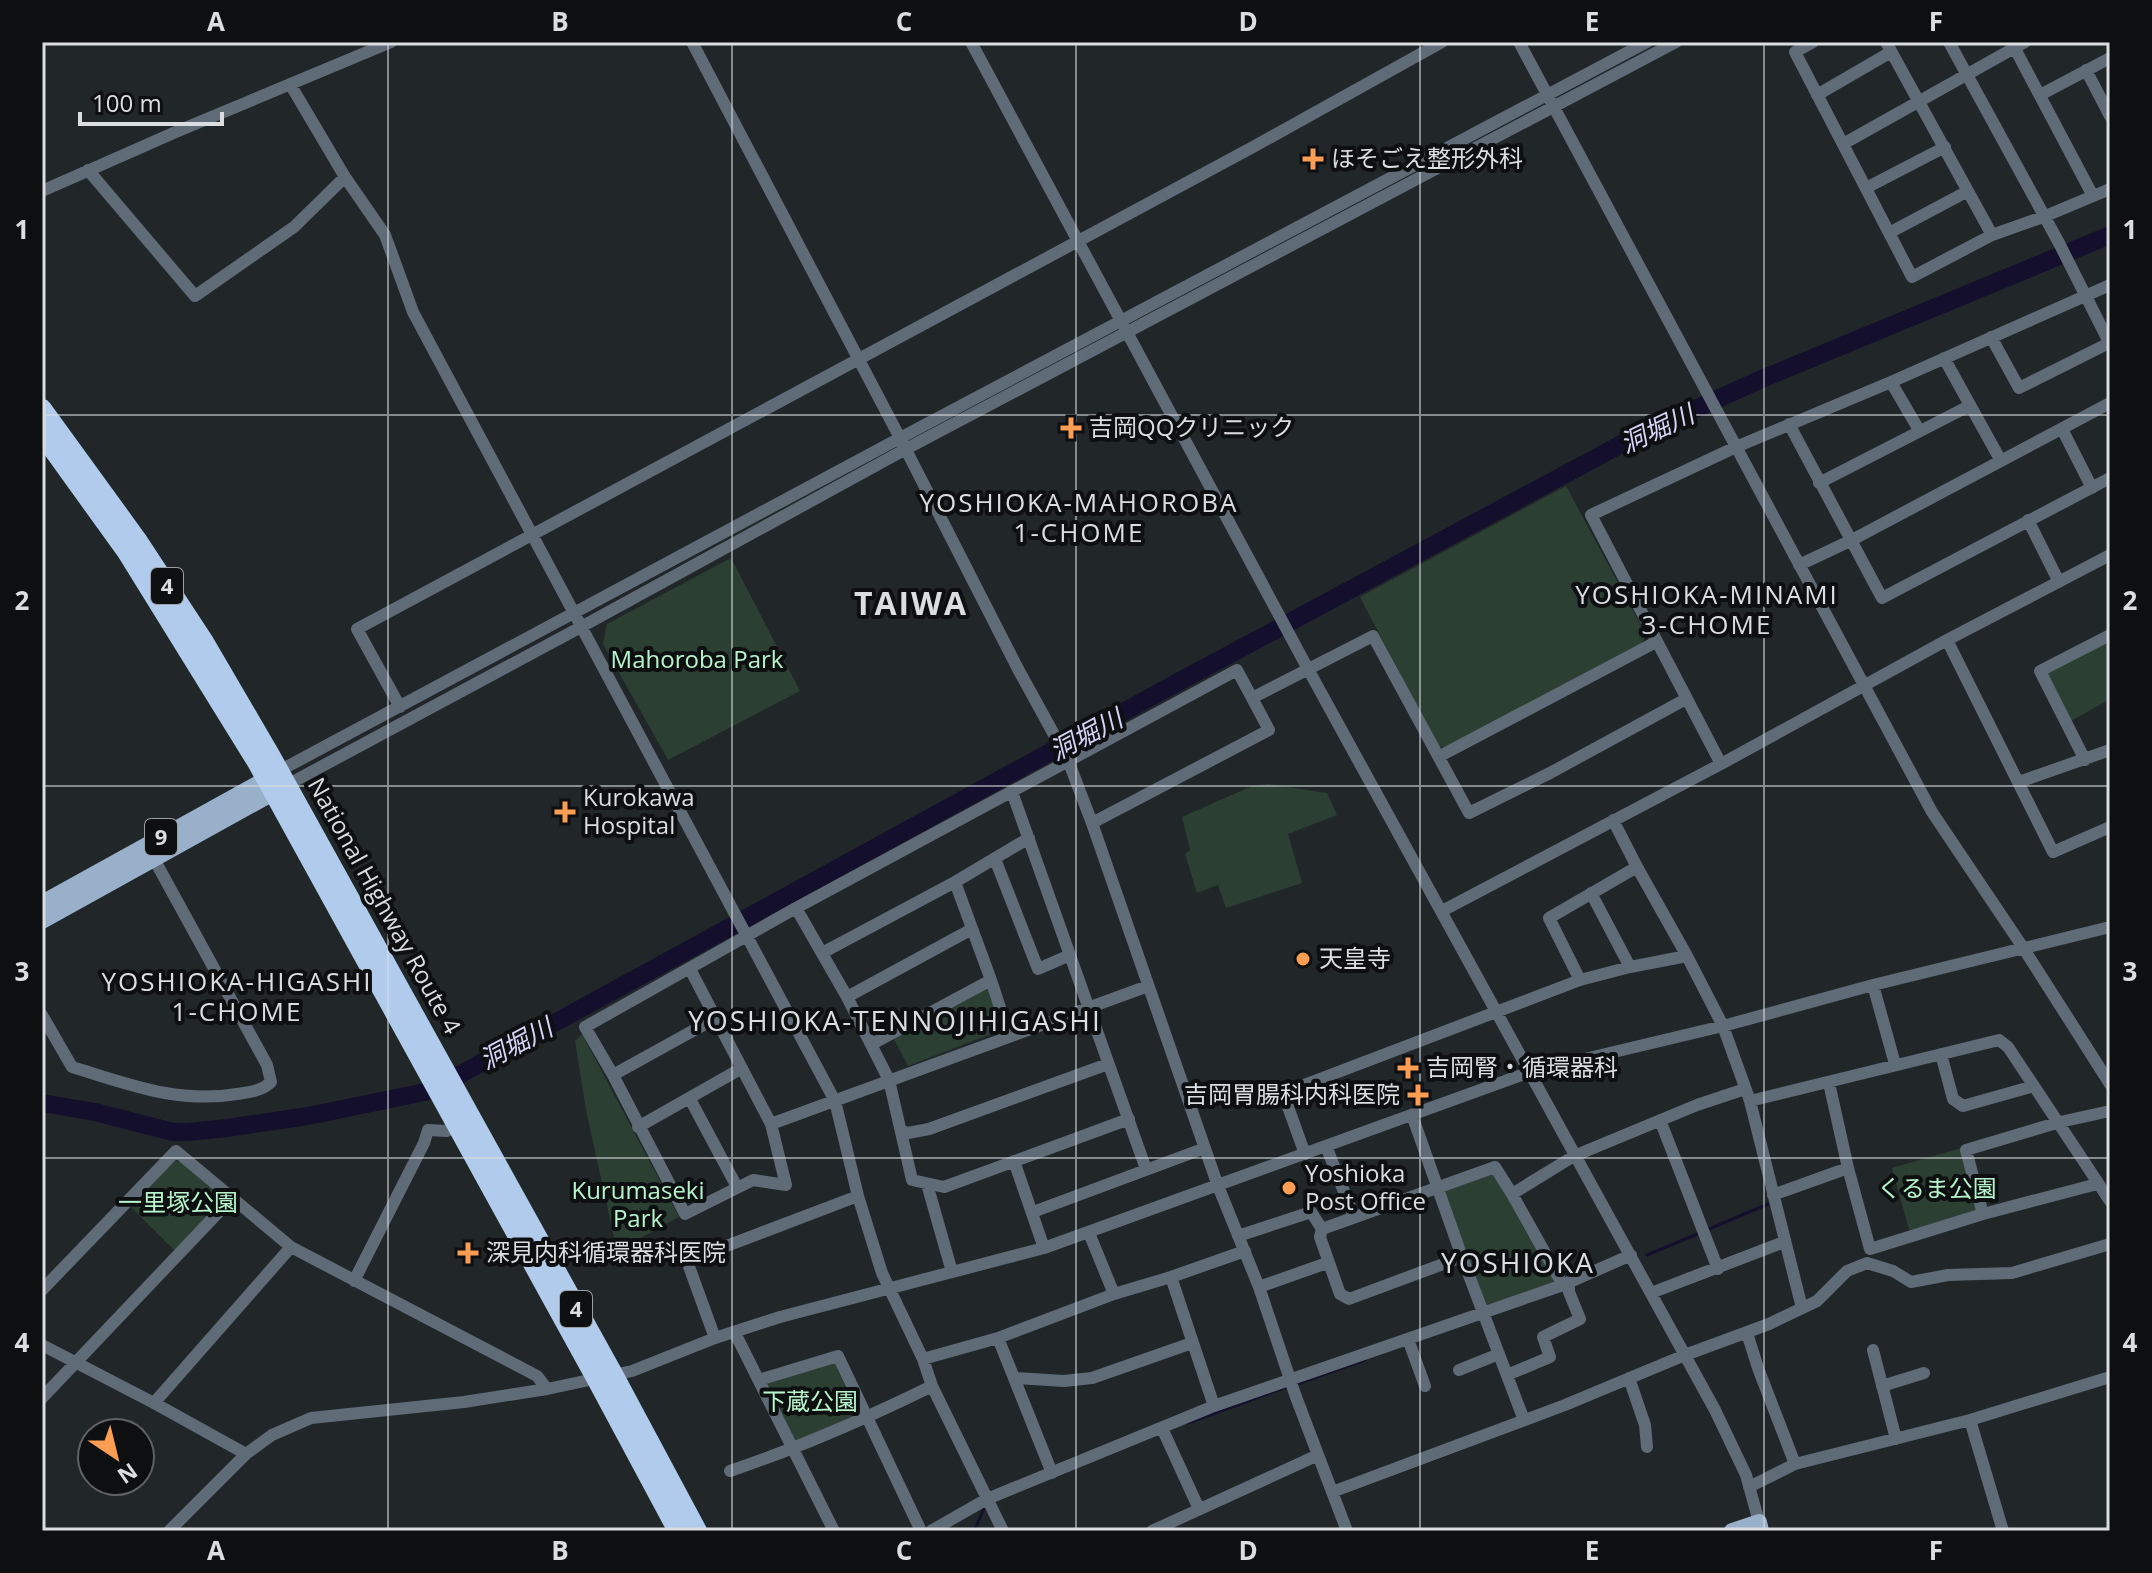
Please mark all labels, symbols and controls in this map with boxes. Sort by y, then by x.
text: A [207,3,225,39]
text: B [551,3,569,39]
text: C [896,3,912,39]
text: D [1238,3,1258,39]
text: E [1585,3,1599,39]
text: F [1929,3,1943,39]
scale bar [80,76,222,126]
text: 100 m [92,86,162,119]
place label: ほそごえ整形外科 [1331,141,1523,174]
marker: ほそごえ整形外科 [1302,148,1324,170]
text: 1 [15,211,29,247]
text: 1 [2123,211,2137,247]
water label: 洞堀川 [1614,394,1702,461]
place label: 吉岡QQクリニック [1089,410,1294,443]
marker: 吉岡QQクリニック [1060,417,1082,439]
district label: YOSHIOKA-MAHOROBA 1-CHOME [919,484,1239,550]
road number: 4 [151,568,183,604]
district label: YOSHIOKA-MINAMI 3-CHOME [1575,576,1839,642]
district label: TAIWA [854,581,968,624]
text: 2 [15,582,30,618]
text: 2 [2123,582,2138,618]
park label: Mahoroba Park [611,642,784,675]
water label: 洞堀川 [1043,699,1131,768]
street label: National Highway Route 4 [301,771,470,1040]
place label: Kurokawa Hospital [583,780,695,841]
marker: Kurokawa Hospital [554,801,576,823]
road number: 9 [145,819,177,855]
place label: 天皇寺 [1319,941,1391,974]
marker: 天皇寺 [1294,950,1312,968]
text: 3 [15,953,29,989]
text: 3 [2123,953,2137,989]
district label: YOSHIOKA-HIGASHI 1-CHOME [102,963,372,1029]
district label: YOSHIOKA-TENNOJIHIGASHI [688,1001,1102,1039]
water label: 洞堀川 [473,1008,561,1077]
place label: 吉岡腎・循環器科 [1426,1050,1618,1083]
marker: 吉岡腎・循環器科 [1397,1057,1419,1079]
place label: 吉岡胃腸科内科医院 [1184,1077,1400,1110]
marker: 吉岡胃腸科内科医院 [1407,1084,1429,1106]
place label: Yoshioka Post Office [1305,1156,1426,1217]
park label: くるま公園 [1877,1171,1997,1204]
park label: Kurumaseki Park [571,1173,705,1234]
marker: Yoshioka Post Office [1280,1179,1298,1197]
park label: 一里塚公園 [118,1185,238,1218]
place label: 深見内科循環器科医院 [486,1235,726,1268]
marker: 深見内科循環器科医院 [457,1242,479,1264]
district label: YOSHIOKA [1441,1243,1595,1281]
road number: 4 [560,1291,592,1327]
text: 4 [15,1324,30,1360]
text: 4 [2123,1324,2138,1360]
park label: 下蔵公園 [762,1384,858,1417]
north arrow [76,1417,156,1497]
text: N [112,1457,144,1492]
text: A [207,1532,225,1568]
text: B [551,1532,569,1568]
text: C [896,1532,912,1568]
text: D [1238,1532,1258,1568]
text: E [1585,1532,1599,1568]
text: F [1929,1532,1943,1568]

